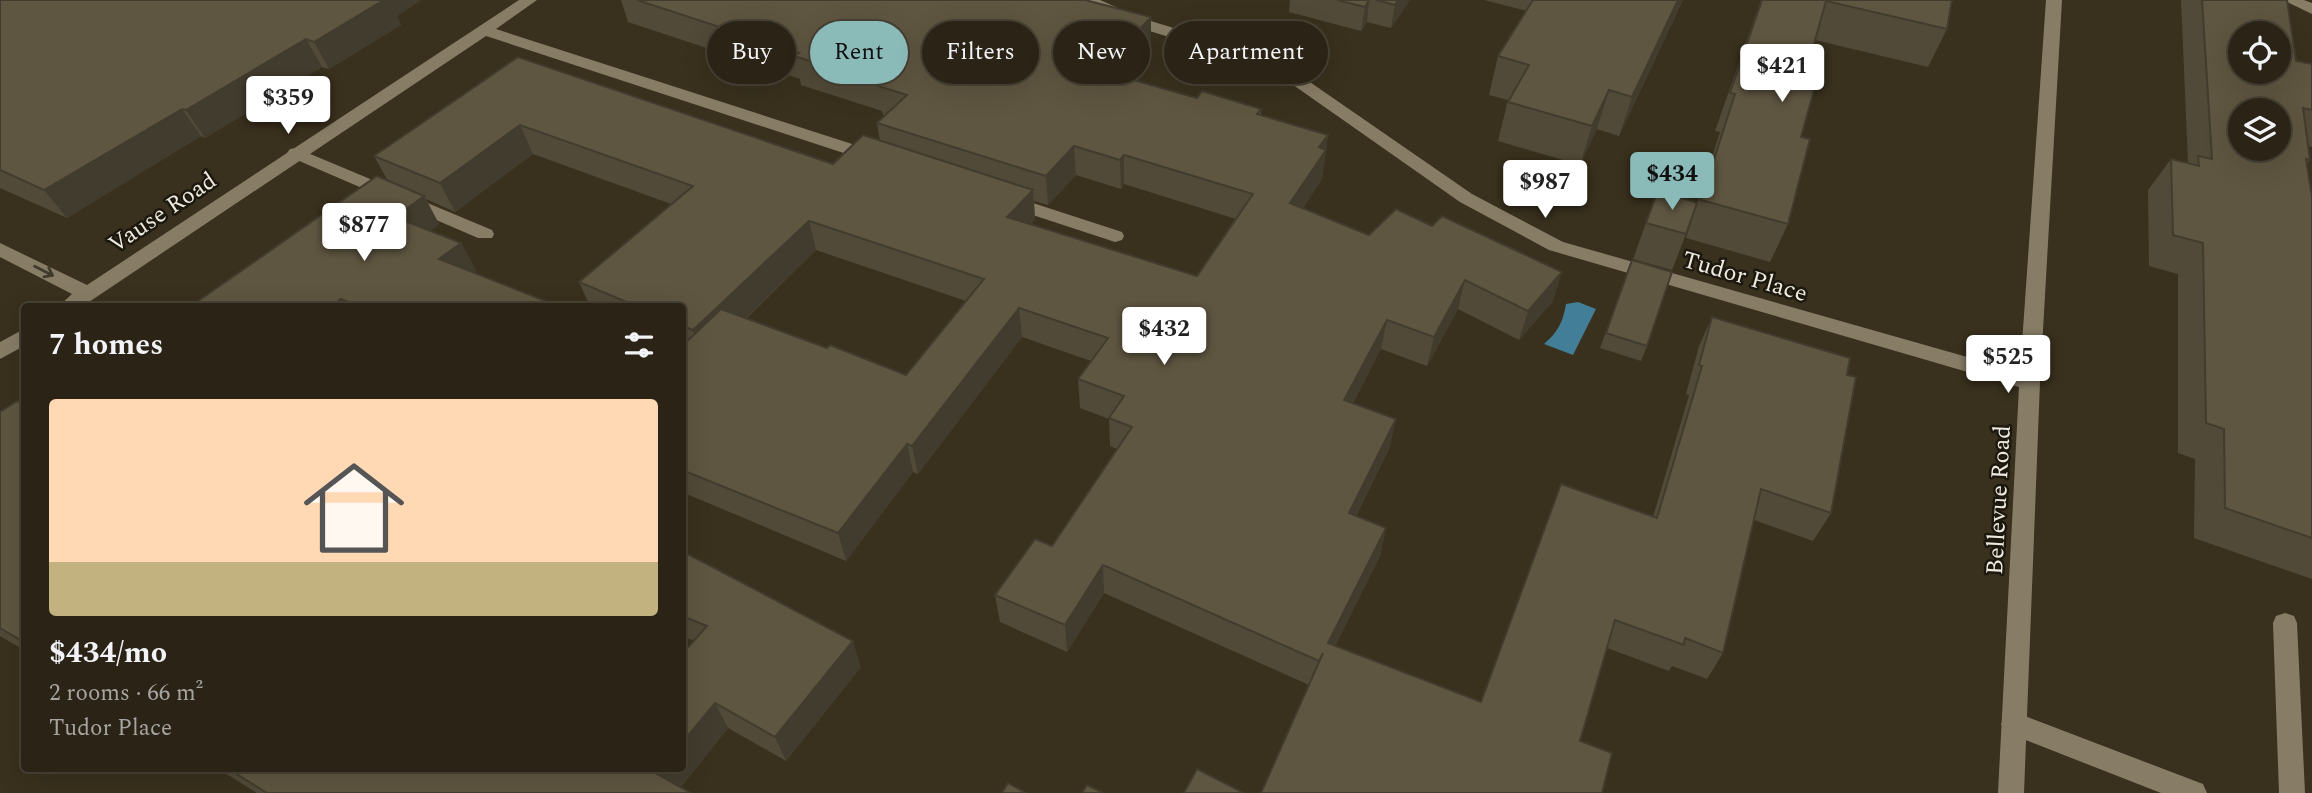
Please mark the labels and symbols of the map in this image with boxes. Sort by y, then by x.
pin: $421 [1741,44,1823,104]
pin: $359 [247,76,329,136]
pin: $434 [1631,152,1713,212]
pin: $987 [1504,160,1586,220]
street label: Vause Road [101,163,224,262]
pin: $877 [323,204,405,263]
street label: Tudor Place [1678,242,1811,312]
one-way arrow [33,265,54,279]
pin: $432 [1123,308,1205,367]
pin: $525 [1967,336,2049,395]
street label: Bellevue Road [1977,424,2021,576]

